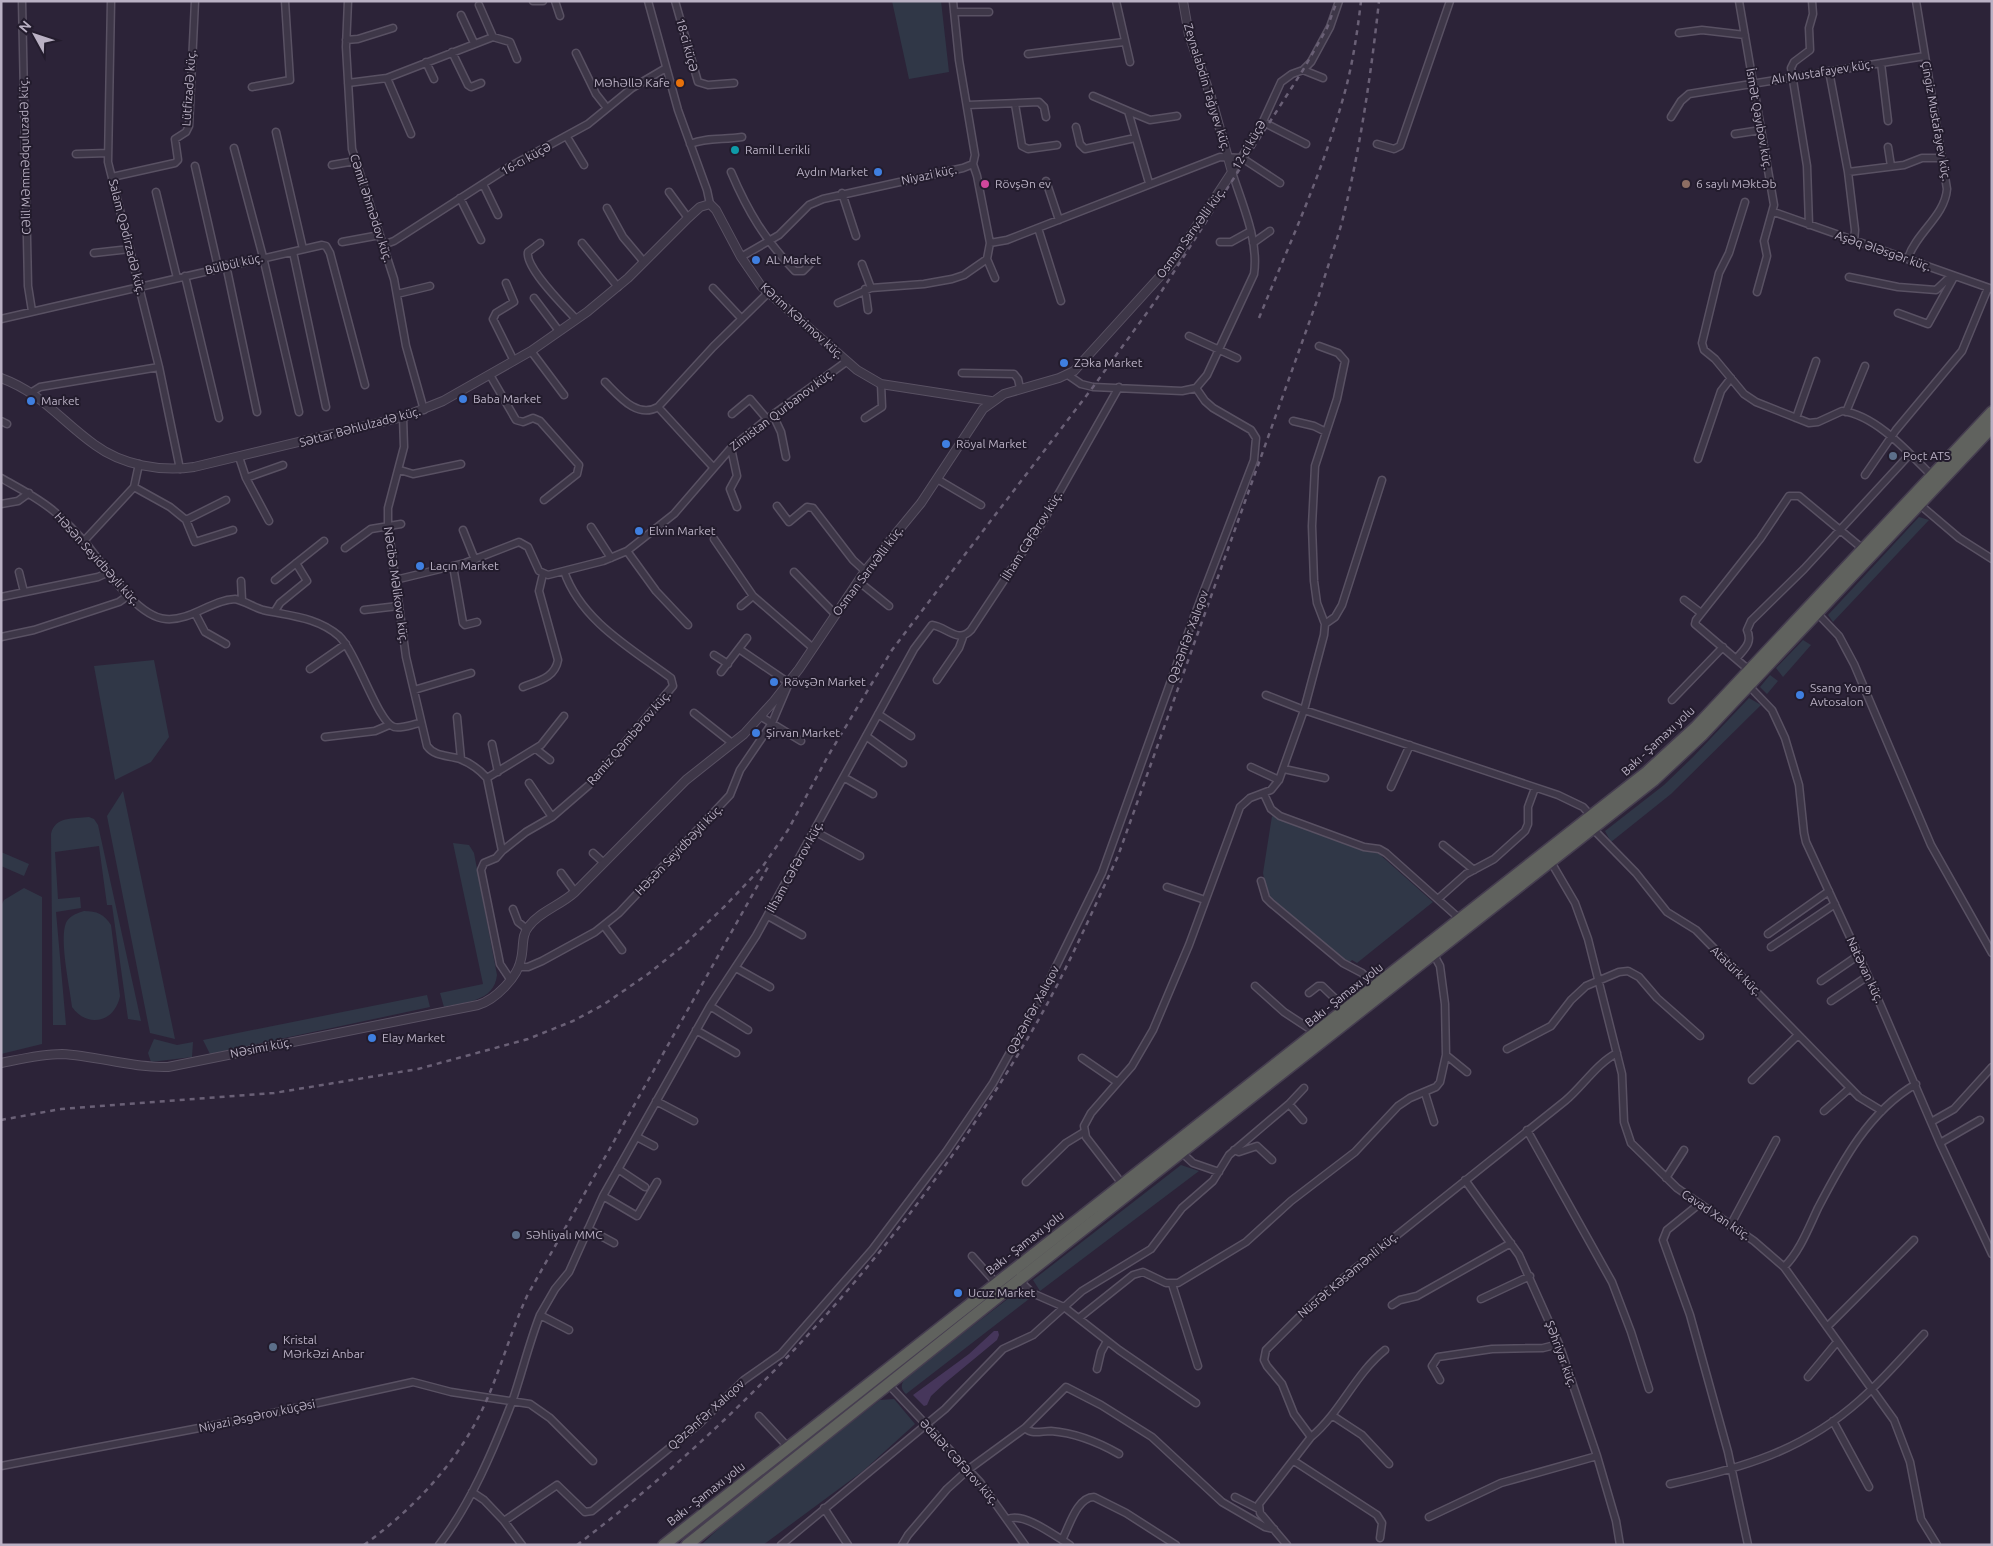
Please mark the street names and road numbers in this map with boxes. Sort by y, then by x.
street label: 18-ci küçə [674,17,701,73]
street label: Zeynalabdin Tağıyev küç. [1182,21,1233,152]
street label: Lütfizadə küç. [179,49,198,127]
street label: Alı Mustafayev küç. [1770,57,1874,86]
street label: Çingiz Mustafayev küç. [1920,60,1953,182]
street label: İsmət Qayıbov küç. [1744,67,1775,171]
street label: Cəlil Məmmədquluzadə küç. [17,77,32,235]
street label: 12-ci küçə [1229,118,1268,172]
street label: 16-cı küçə [498,140,553,178]
street label: Cəmil Əhmədov küç. [348,152,395,264]
street label: Niyazi küç. [900,162,958,187]
street label: Salam Qədirzadə küç. [107,178,148,296]
street label: Osman Sarıvəlli küç. [1154,185,1228,280]
street label: Aşəq Ələsgər küç. [1834,228,1933,273]
street label: Bülbül küç. [204,251,264,276]
street label: Kərim Kərimov küç. [758,280,846,361]
street label: Zimistan Qurbanov küç. [727,366,836,453]
street label: Səttar Bəhlulzadə küç. [298,404,422,449]
street label: İlham Cəfərov küç. [999,489,1064,583]
street label: Həsən Seyidbəyli küç. [52,510,142,608]
street label: Osman Sarıvəlli küç. [830,524,905,618]
street label: Nəcibə Məlikova küç. [382,526,411,644]
street label: Qəzənfər Xalıqov [1165,588,1210,685]
street label: Ramiz Qəmbərov küç. [584,688,673,787]
street label: Bakı - Şamaxı yolu [1618,703,1697,778]
street label: Həsən Seyidbəyli küç. [632,802,725,897]
street label: İlham Cəfərov küç. [764,819,825,915]
street label: Natəvan küç. [1845,935,1886,1005]
street label: Atatürk küç. [1708,943,1764,998]
street label: Bakı - Şamaxı yolu [1302,960,1385,1029]
street label: Qəzənfər Xalıqov [1004,963,1061,1056]
street label: Nəsimi küç. [229,1035,293,1060]
street label: Cavad Xan küç. [1679,1187,1753,1242]
street label: Bakı - Şamaxı yolu [983,1208,1066,1277]
street label: Nüsrət Kəsəmənli küç. [1295,1229,1400,1320]
street label: Şəhriyar küç. [1543,1319,1580,1389]
street label: Qəzənfər Xalıqov [665,1377,747,1452]
street label: Niyazi Əsgərov küçəsi [198,1397,316,1434]
street label: Ədalət Cəfərov küç. [917,1416,1001,1507]
street label: Bakı - Şamaxı yolu [664,1459,747,1528]

